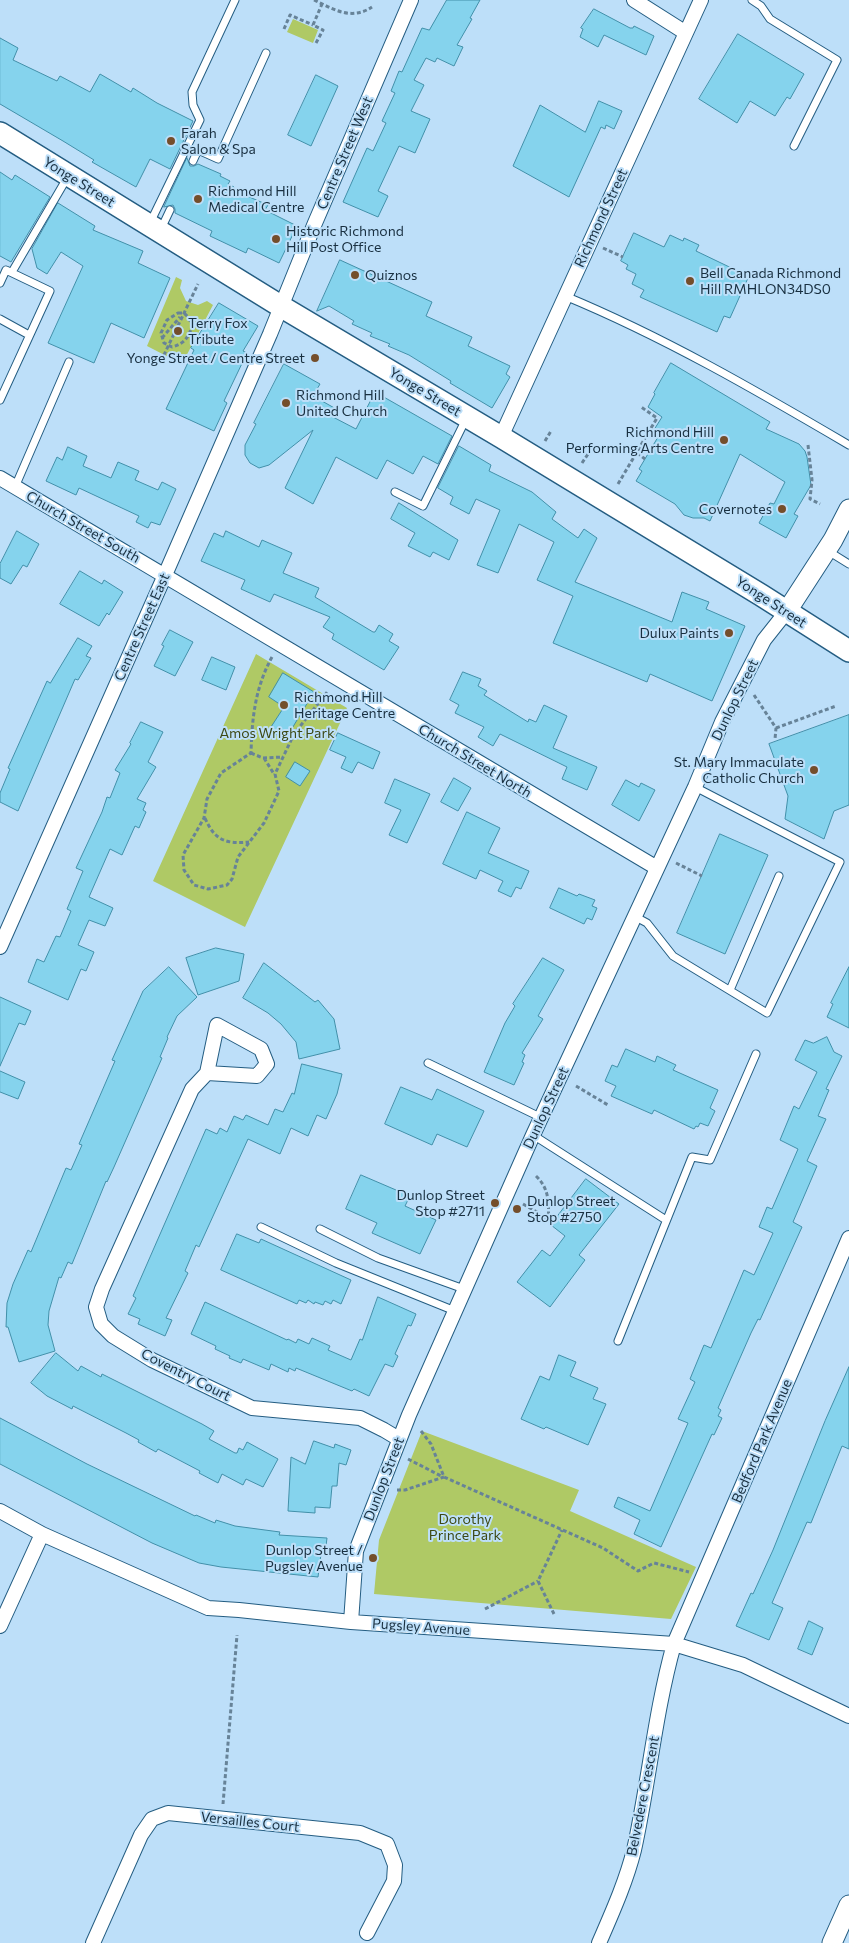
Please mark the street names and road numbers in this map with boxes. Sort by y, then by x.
street label: Centre Street West [314,94,376,212]
street label: Yonge Street [40,153,118,211]
street label: Richmond Street [571,166,631,270]
street label: Yonge Street [386,364,464,420]
street label: Church Street South [23,488,143,566]
street label: Centre Street East [111,571,173,683]
street label: Yonge Street [732,573,810,631]
street label: Dunlop Street [708,656,762,744]
street label: Church Street North [415,721,535,801]
street label: Dunlop Street [520,1064,572,1152]
street label: Coventry Court [138,1345,234,1405]
street label: Bedford Park Avenue [728,1377,796,1505]
street label: Dunlop Street [360,1435,408,1523]
street label: Pugsley Avenue [372,1615,470,1639]
street label: Belvedere Crescent [623,1735,663,1857]
street label: Versailles Court [200,1808,300,1836]

